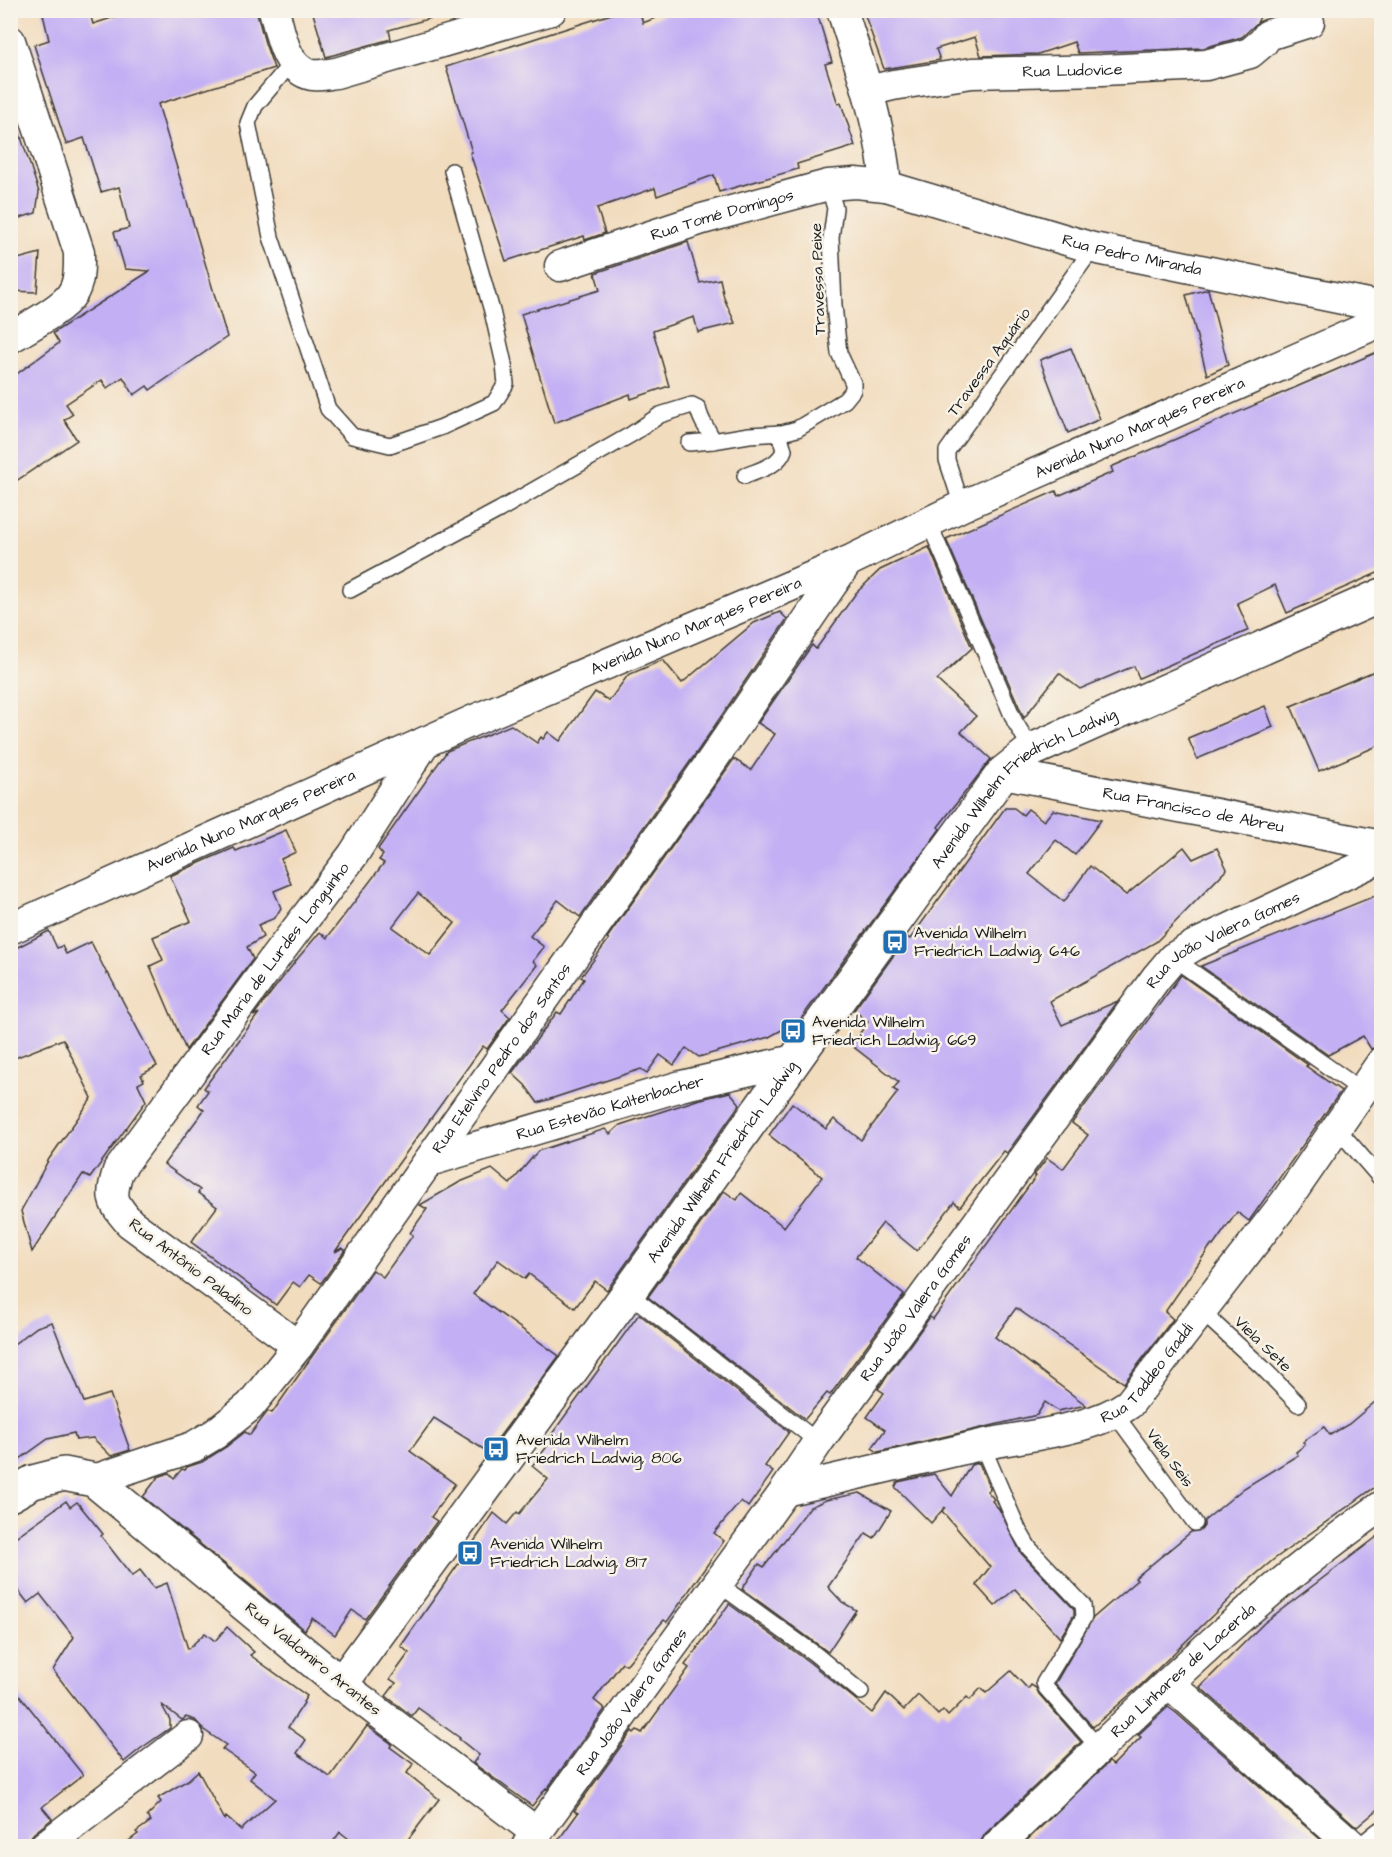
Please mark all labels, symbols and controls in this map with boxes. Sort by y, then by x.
street label: Rua Ludovice [1022,58,1123,83]
street label: Rua Tomé Domingos [648,184,796,246]
street label: Travessa Peixe [805,222,831,335]
street label: Rua Pedro Miranda [1060,228,1204,281]
street label: Travessa Aquário [942,303,1036,421]
street label: Avenida Nuno Marques Pereira [1031,372,1248,484]
street label: Avenida Nuno Marques Pereira [587,572,805,681]
street label: Avenida Wilhelm Friedrich Ladwig [926,703,1121,873]
street label: Avenida Nuno Marques Pereira [143,764,359,877]
street label: Rua Francisco de Abreu [1101,781,1286,838]
street label: Rua Maria de Lurdes Longuinho [196,858,355,1060]
street label: Rua João Valera Gomes [1141,886,1303,993]
place label: Avenida Wilhelm Friedrich Ladwig, 646 [914,922,1080,963]
bus stop icon: Avenida Wilhelm Friedrich Ladwig, 646 [880,927,910,957]
street label: Rua Etelvino Pedro dos Santos [427,959,576,1158]
place label: Avenida Wilhelm Friedrich Ladwig, 669 [812,1011,976,1052]
bus stop icon: Avenida Wilhelm Friedrich Ladwig, 669 [778,1016,808,1046]
street label: Avenida Wilhelm Friedrich Ladwig [642,1056,803,1267]
street label: Rua Estevão Kaltenbacher [514,1070,706,1145]
street label: Rua Antônio Paladino [124,1213,258,1321]
street label: Rua João Valera Gomes [855,1230,977,1386]
street label: Viela Sete [1229,1311,1297,1377]
street label: Rua Taddeo Gaddi [1097,1318,1199,1429]
street label: Viela Seis [1141,1424,1199,1492]
place label: Avenida Wilhelm Friedrich Ladwig, 806 [516,1429,682,1470]
bus stop icon: Avenida Wilhelm Friedrich Ladwig, 806 [481,1434,511,1464]
place label: Avenida Wilhelm Friedrich Ladwig, 817 [490,1533,648,1574]
bus stop icon: Avenida Wilhelm Friedrich Ladwig, 817 [455,1538,485,1568]
street label: Rua Valdomiro Arantes [240,1597,386,1721]
street label: Rua Linhares de Lacerda [1106,1598,1261,1743]
street label: Rua João Valera Gomes [571,1624,693,1780]

